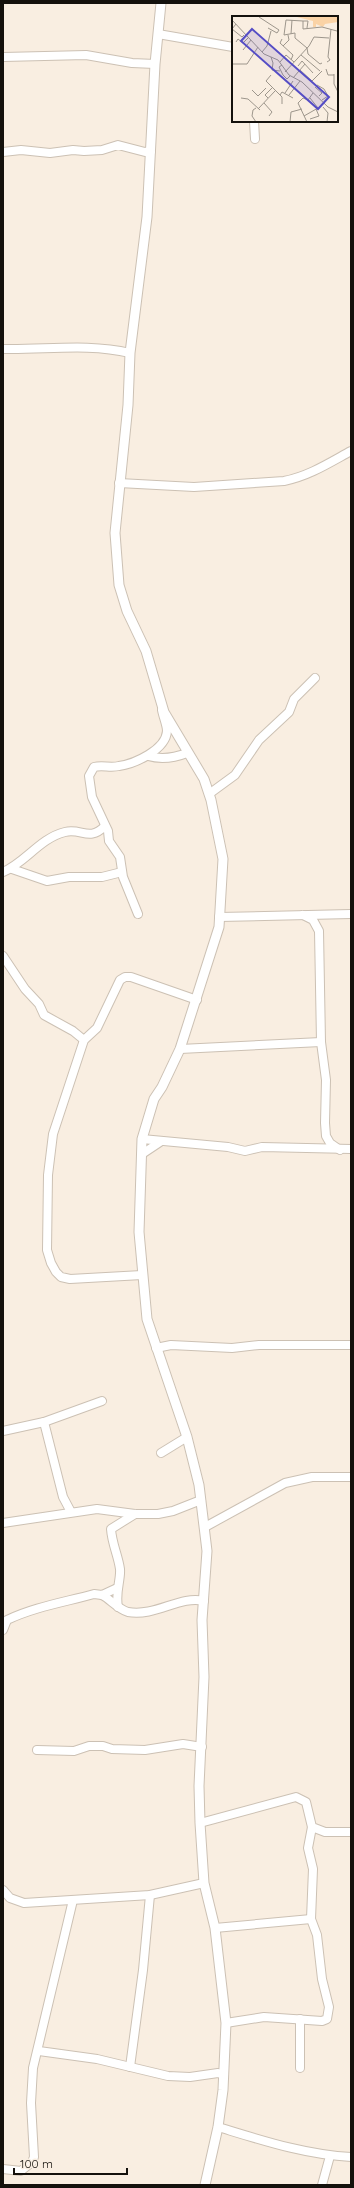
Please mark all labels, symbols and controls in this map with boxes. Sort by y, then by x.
inset map [232,16,338,122]
scale bar [14,2150,127,2176]
text: 100 m [20,2156,53,2171]

